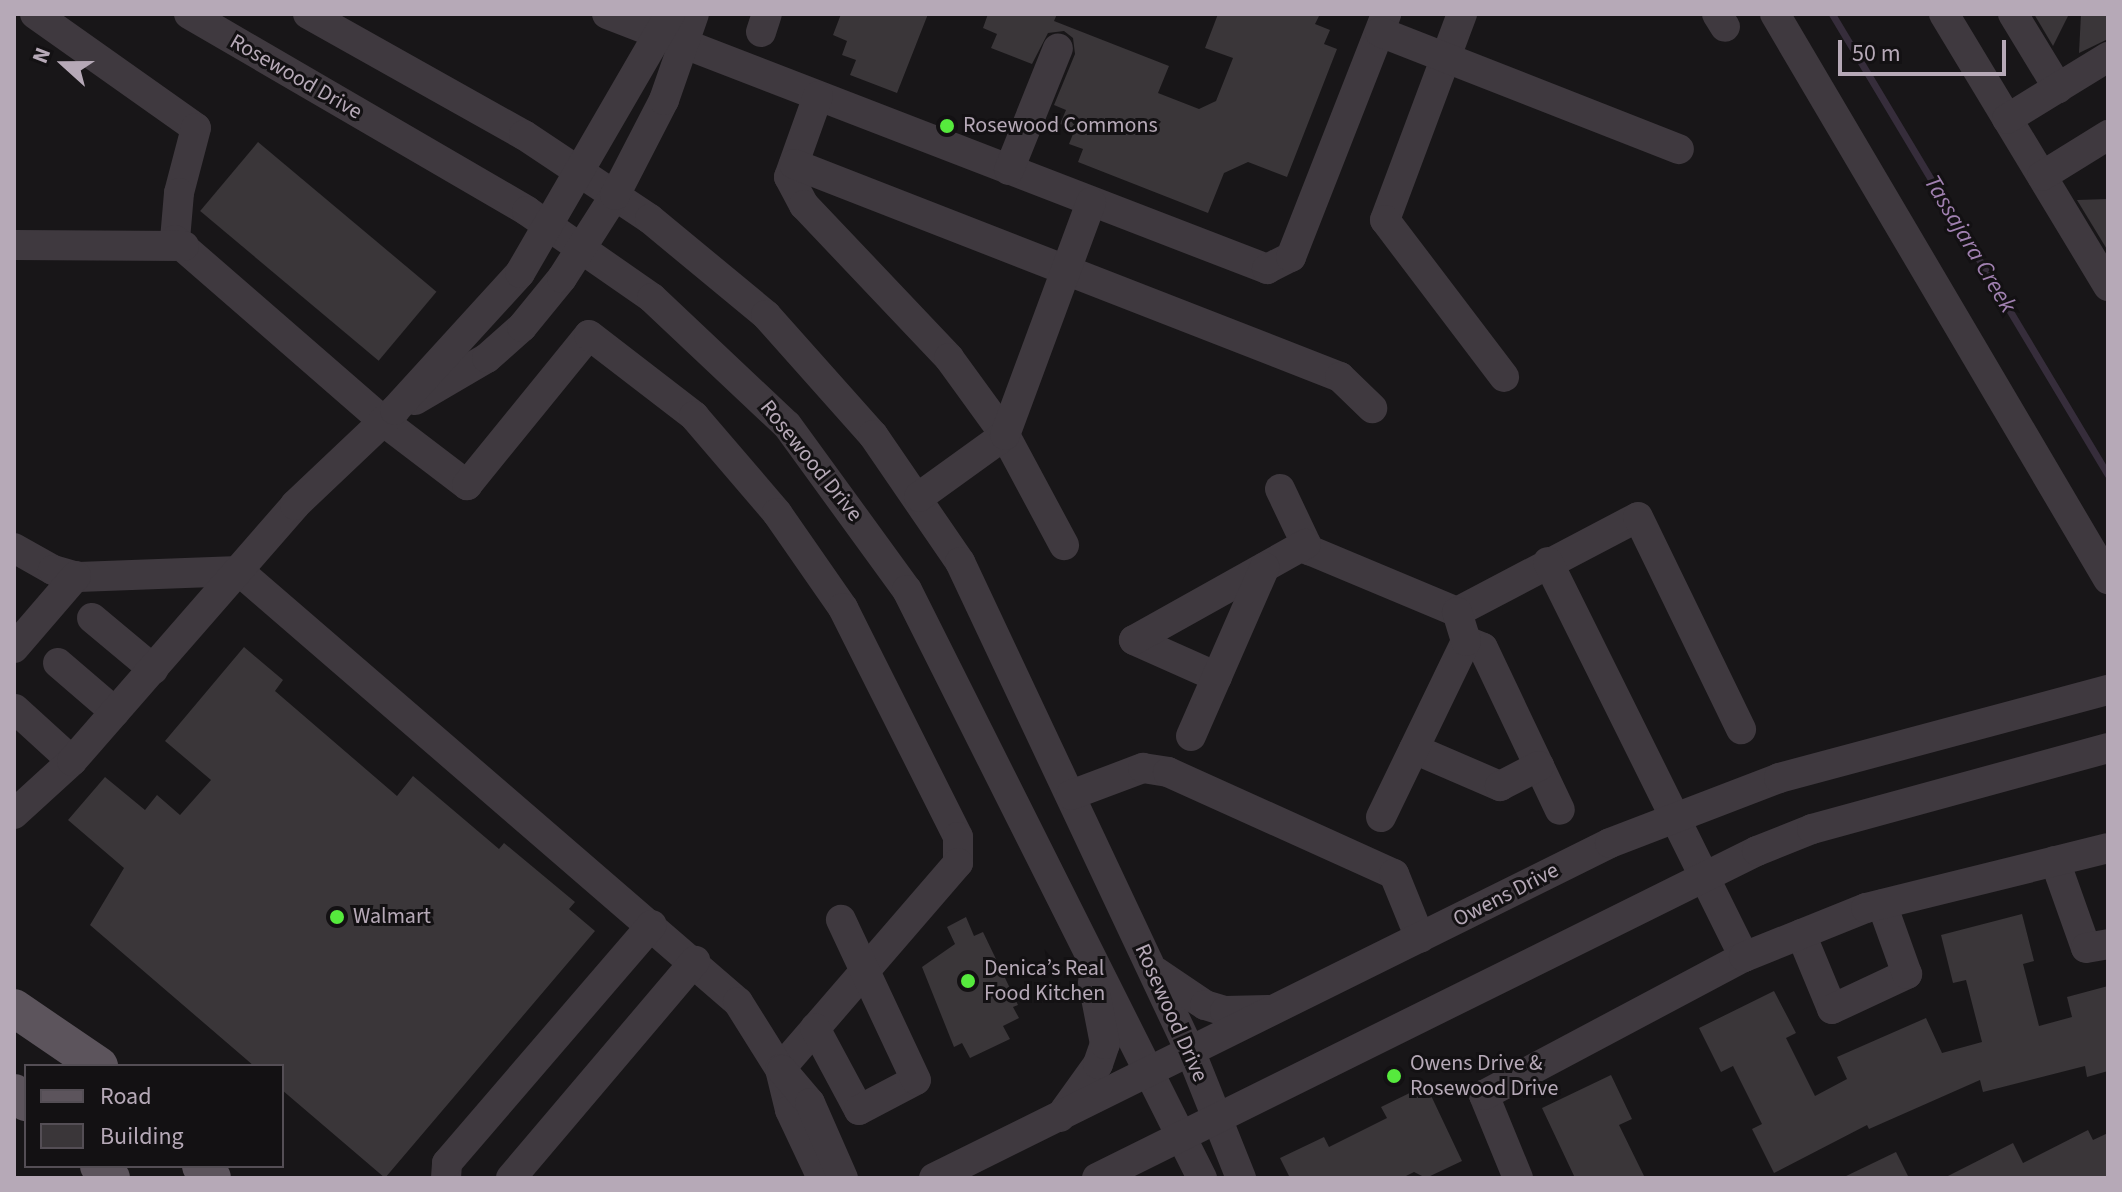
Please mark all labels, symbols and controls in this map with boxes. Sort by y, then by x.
north arrow [24,24,104,104]
scale bar [1842,24,2010,74]
street label: Rosewood Drive [225,28,367,126]
text: 50 m [1852,36,1901,71]
text: N [24,43,59,68]
place label: Rosewood Commons [963,113,1158,139]
marker: Rosewood Commons [938,117,956,135]
water label: Tassajara Creek [1918,170,2022,318]
street label: Rosewood Drive [754,395,868,527]
street label: Owens Drive [1449,857,1563,933]
place label: Walmart [353,904,431,930]
marker: Walmart [328,908,346,926]
street label: Rosewood Drive [1129,940,1213,1086]
place label: Denica’s Real Food Kitchen [984,955,1105,1006]
marker: Denica’s Real Food Kitchen [959,972,977,990]
place label: Owens Drive & Rosewood Drive [1410,1050,1558,1102]
legend [24,1064,284,1168]
marker: Owens Drive & Rosewood Drive [1385,1067,1403,1085]
text: Road [100,1079,152,1114]
text: Building [100,1119,184,1154]

